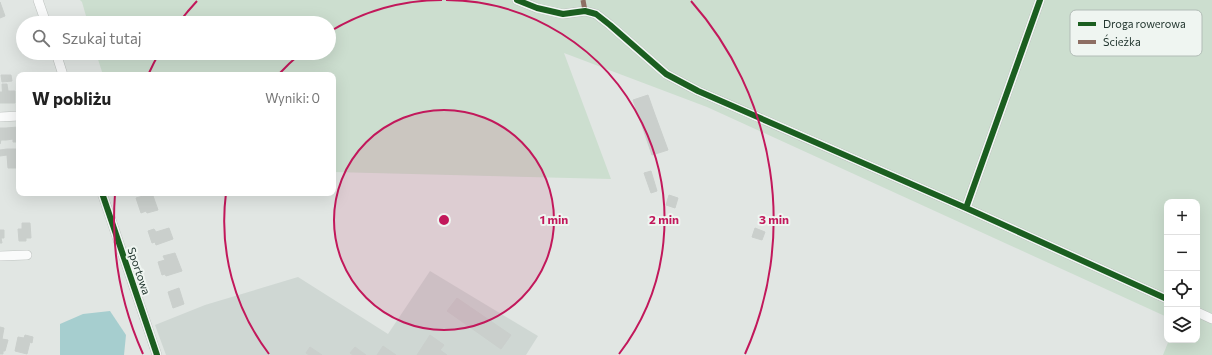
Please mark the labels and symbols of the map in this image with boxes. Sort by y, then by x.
legend [1070,10,1202,56]
text: Droga rowerowa [1103,17,1186,30]
text: Ścieżka [1103,34,1141,48]
text: 1 min [540,212,568,226]
text: 2 min [649,212,679,226]
text: 3 min [759,212,789,226]
centre of rings [437,213,451,227]
street label: Sportowa [125,245,154,296]

